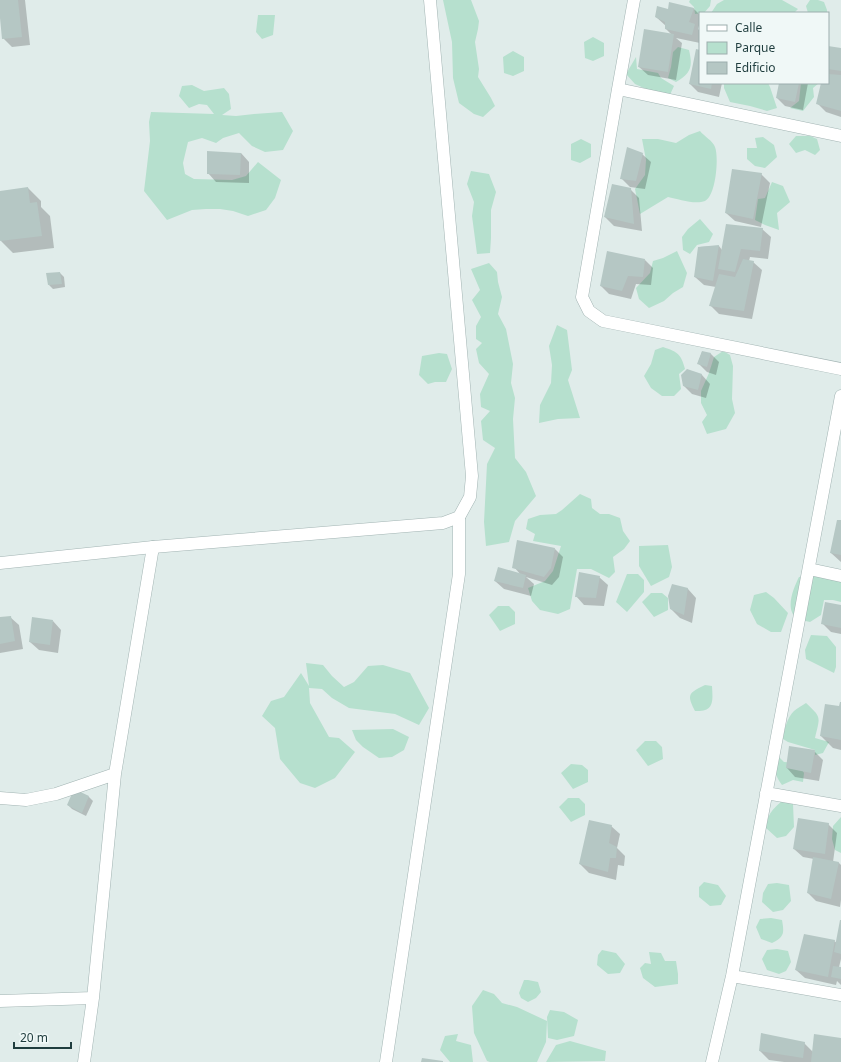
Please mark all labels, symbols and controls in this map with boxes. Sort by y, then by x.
legend [699,12,829,84]
text: Calle [735,19,763,36]
text: Parque [735,39,776,56]
text: Edificio [735,59,776,76]
scale bar [14,1024,71,1050]
text: 20 m [20,1029,48,1046]

